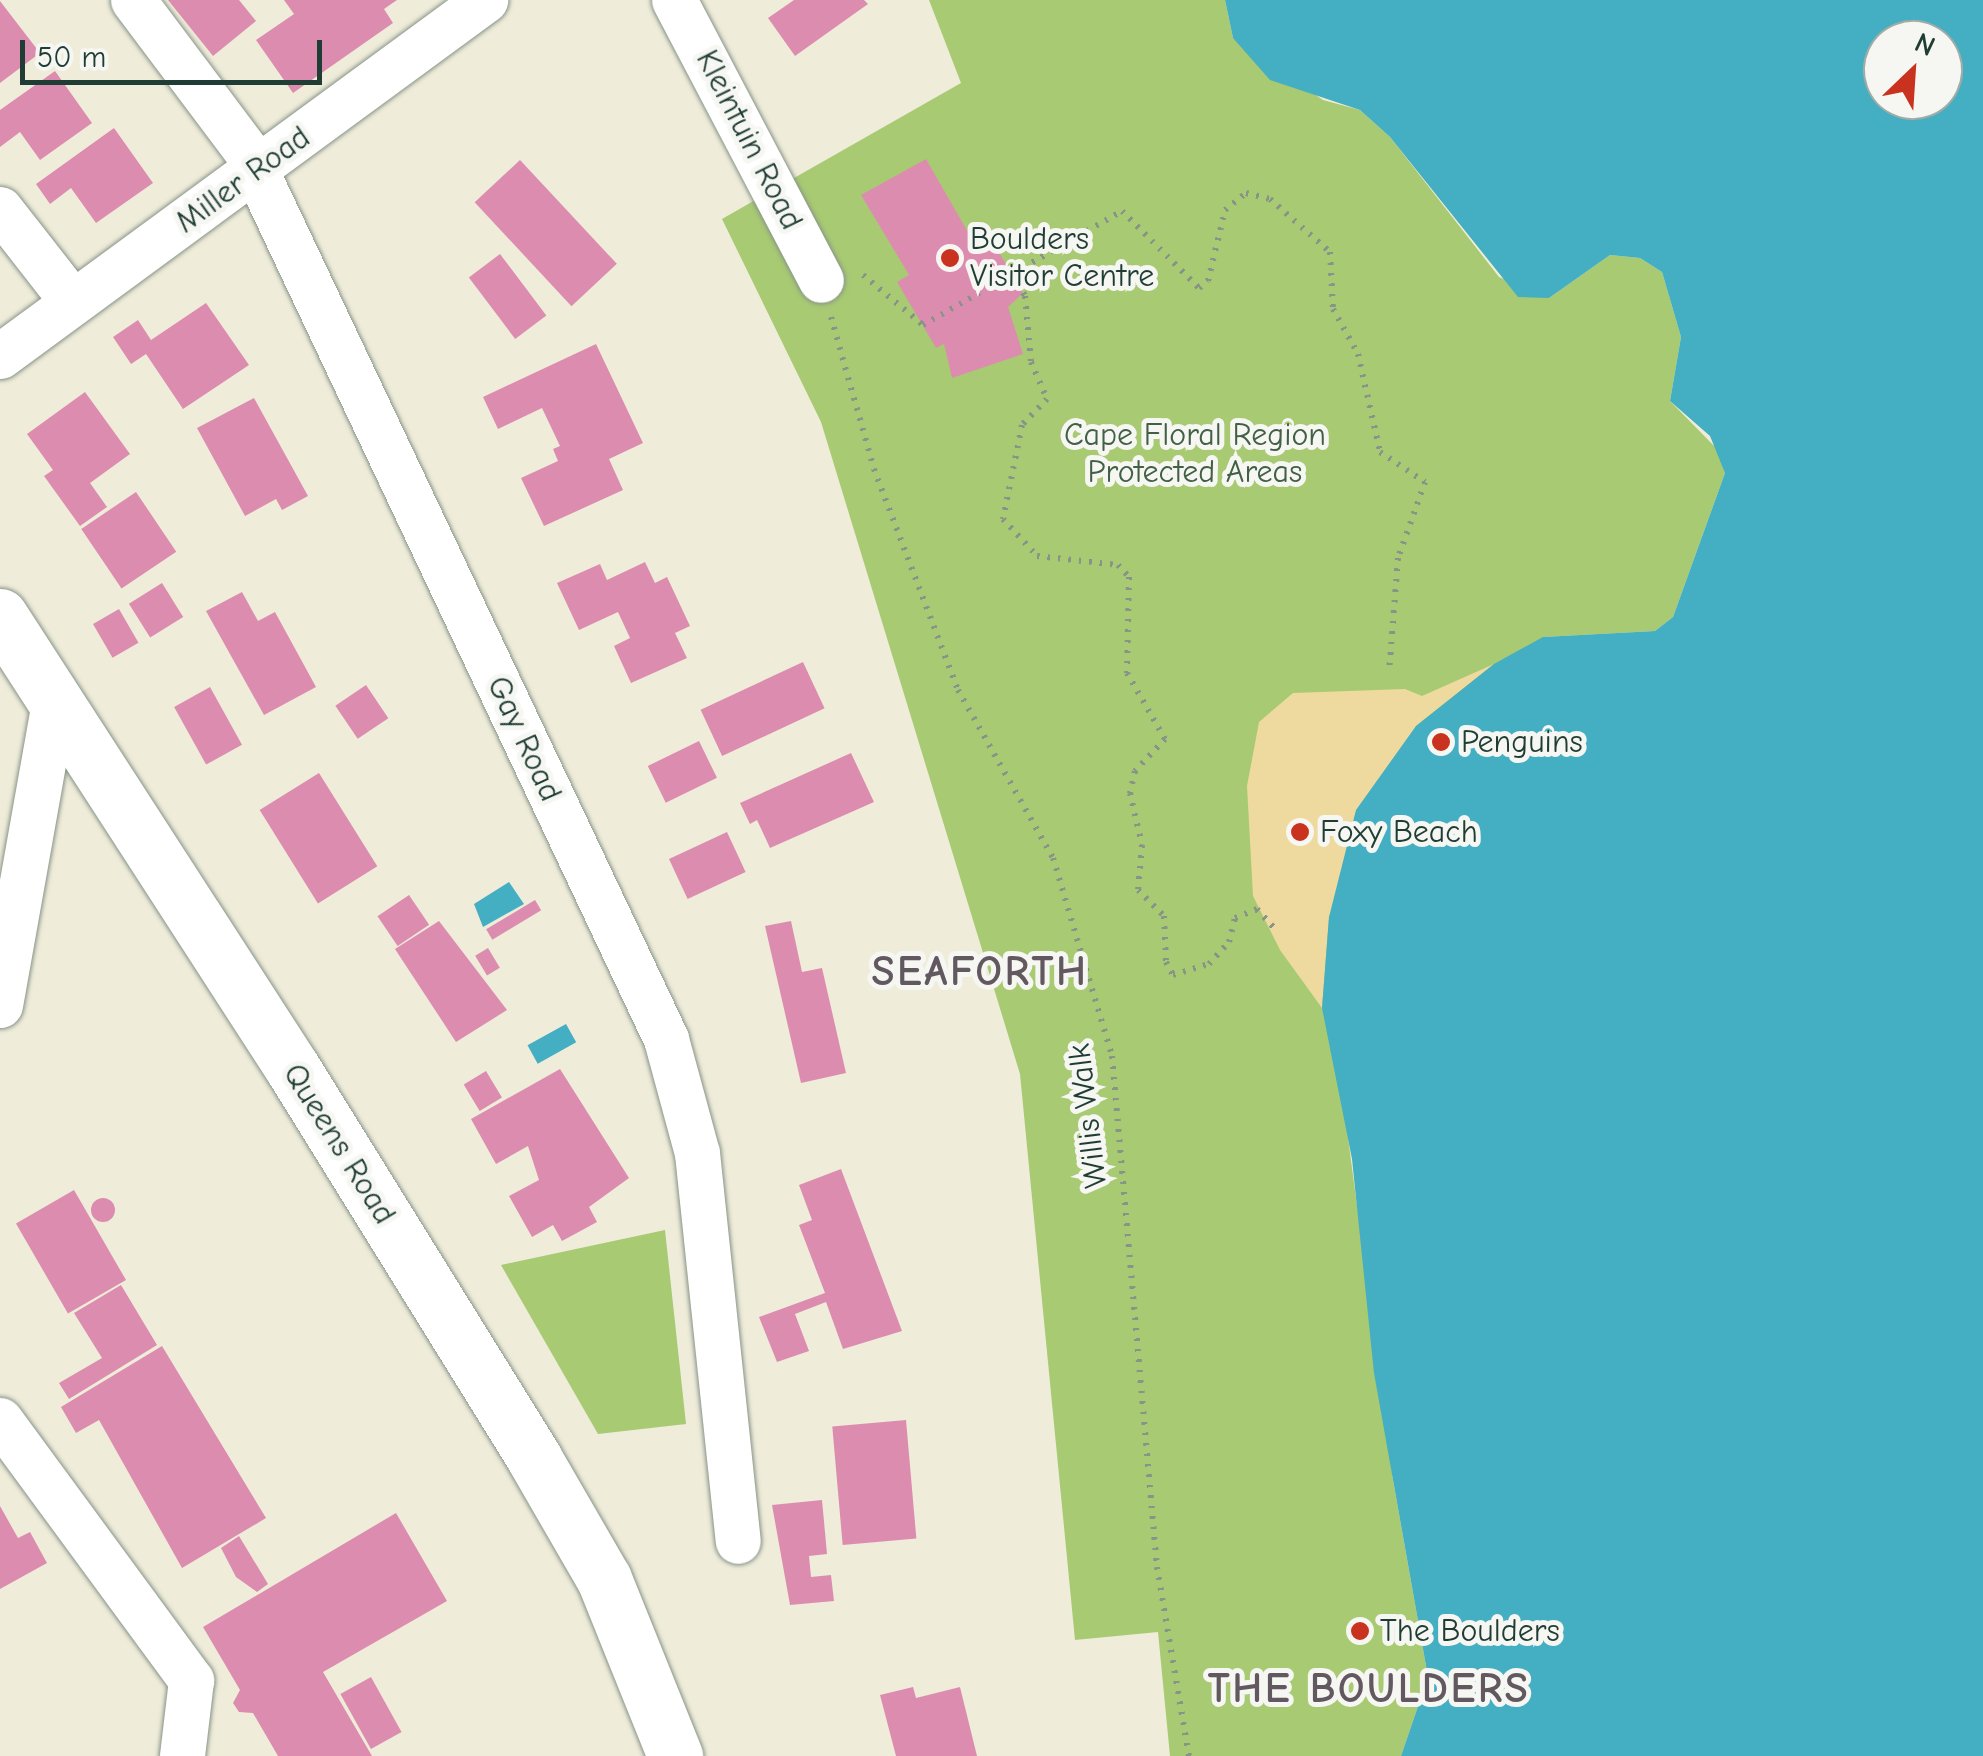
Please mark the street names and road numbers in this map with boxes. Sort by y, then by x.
street label: Kleintuin Road [687,44,811,236]
street label: Miller Road [168,118,318,242]
street label: Gay Road [478,670,570,808]
street label: Willis Walk [1060,1042,1116,1190]
street label: Queens Road [275,1057,403,1231]

